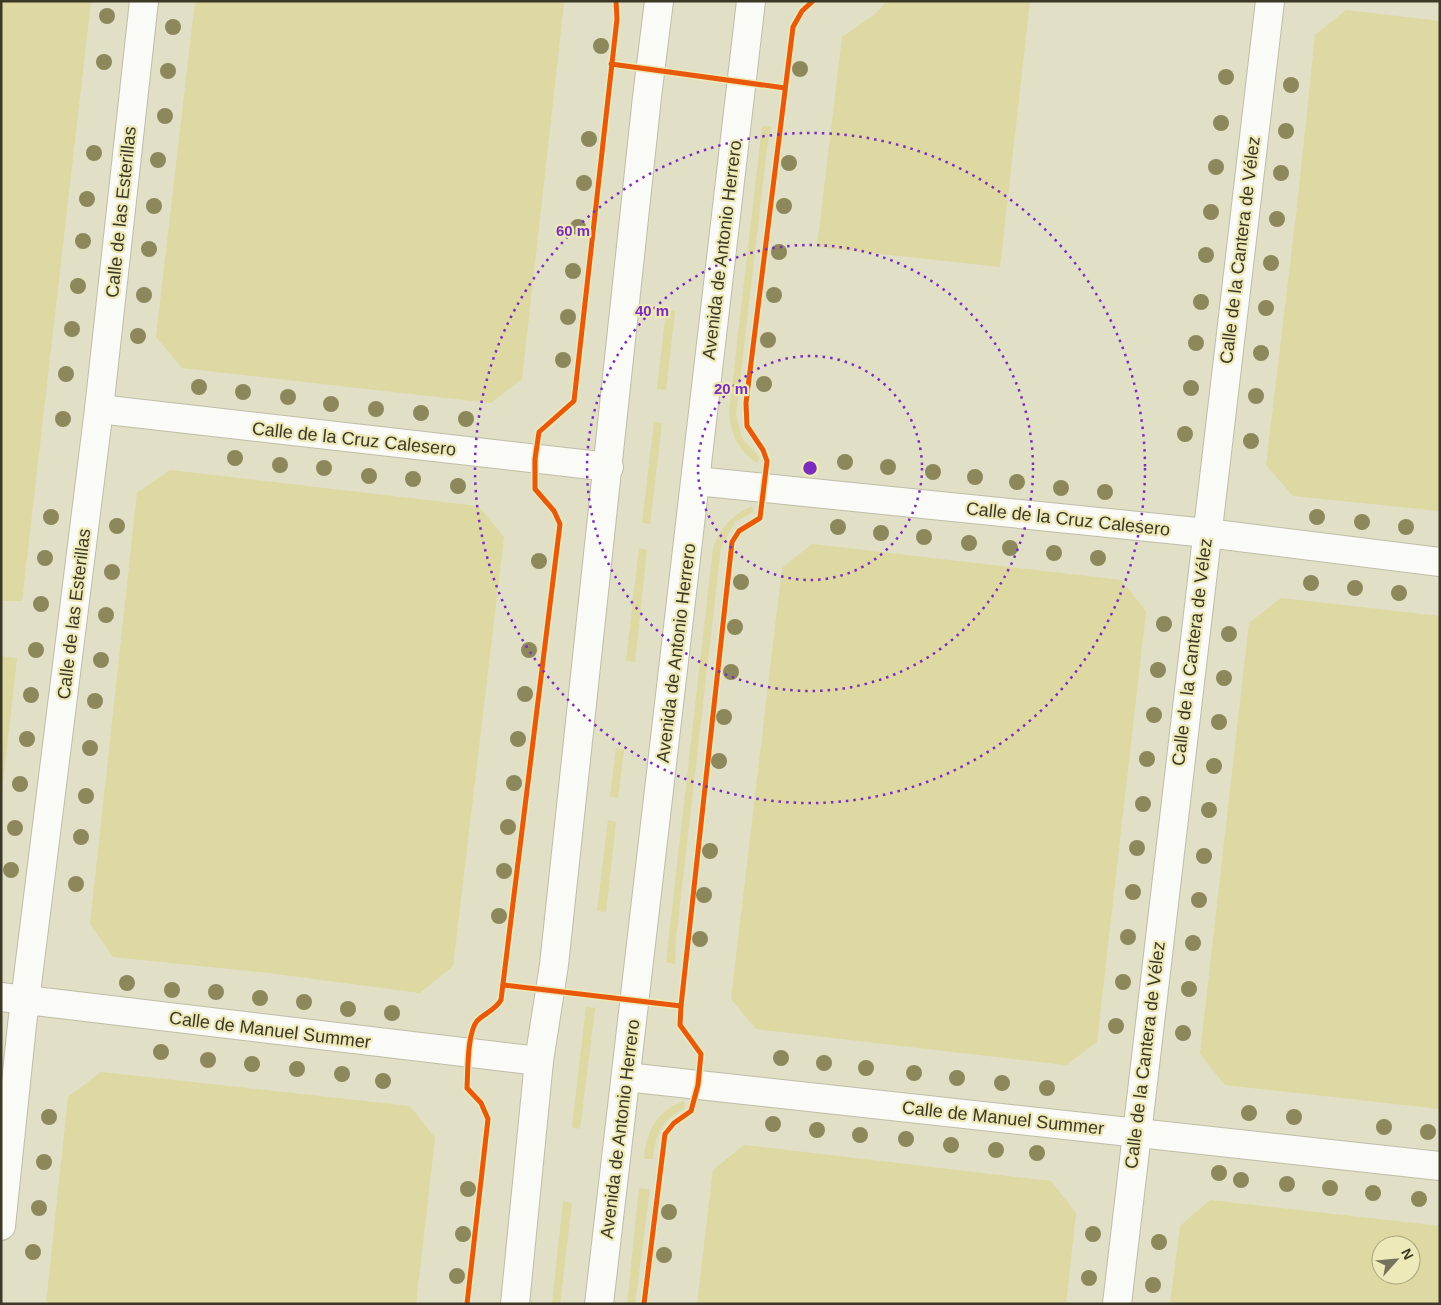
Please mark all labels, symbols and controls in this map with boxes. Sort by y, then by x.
street label: Calle de las Esterillas [102,125,140,299]
street label: Calle de la Cantera de Vélez [1216,135,1264,365]
street label: Avenida de Antonio Herrero [699,139,745,361]
text: 60 m [556,222,590,239]
text: 40 m [635,302,669,319]
text: 20 m [714,380,748,397]
street label: Calle de la Cruz Calesero [251,418,457,460]
centre of rings [801,459,819,477]
street label: Calle de la Cruz Calesero [965,498,1171,540]
street label: Calle de las Esterillas [54,527,94,701]
street label: Calle de la Cantera de Vélez [1168,537,1216,767]
street label: Avenida de Antonio Herrero [653,542,699,764]
street label: Calle de la Cantera de Vélez [1121,940,1169,1170]
street label: Calle de Manuel Summer [168,1008,372,1052]
street label: Avenida de Antonio Herrero [597,1018,643,1240]
street label: Calle de Manuel Summer [901,1097,1105,1139]
north arrow [1371,1235,1421,1285]
text: N [1398,1246,1417,1262]

